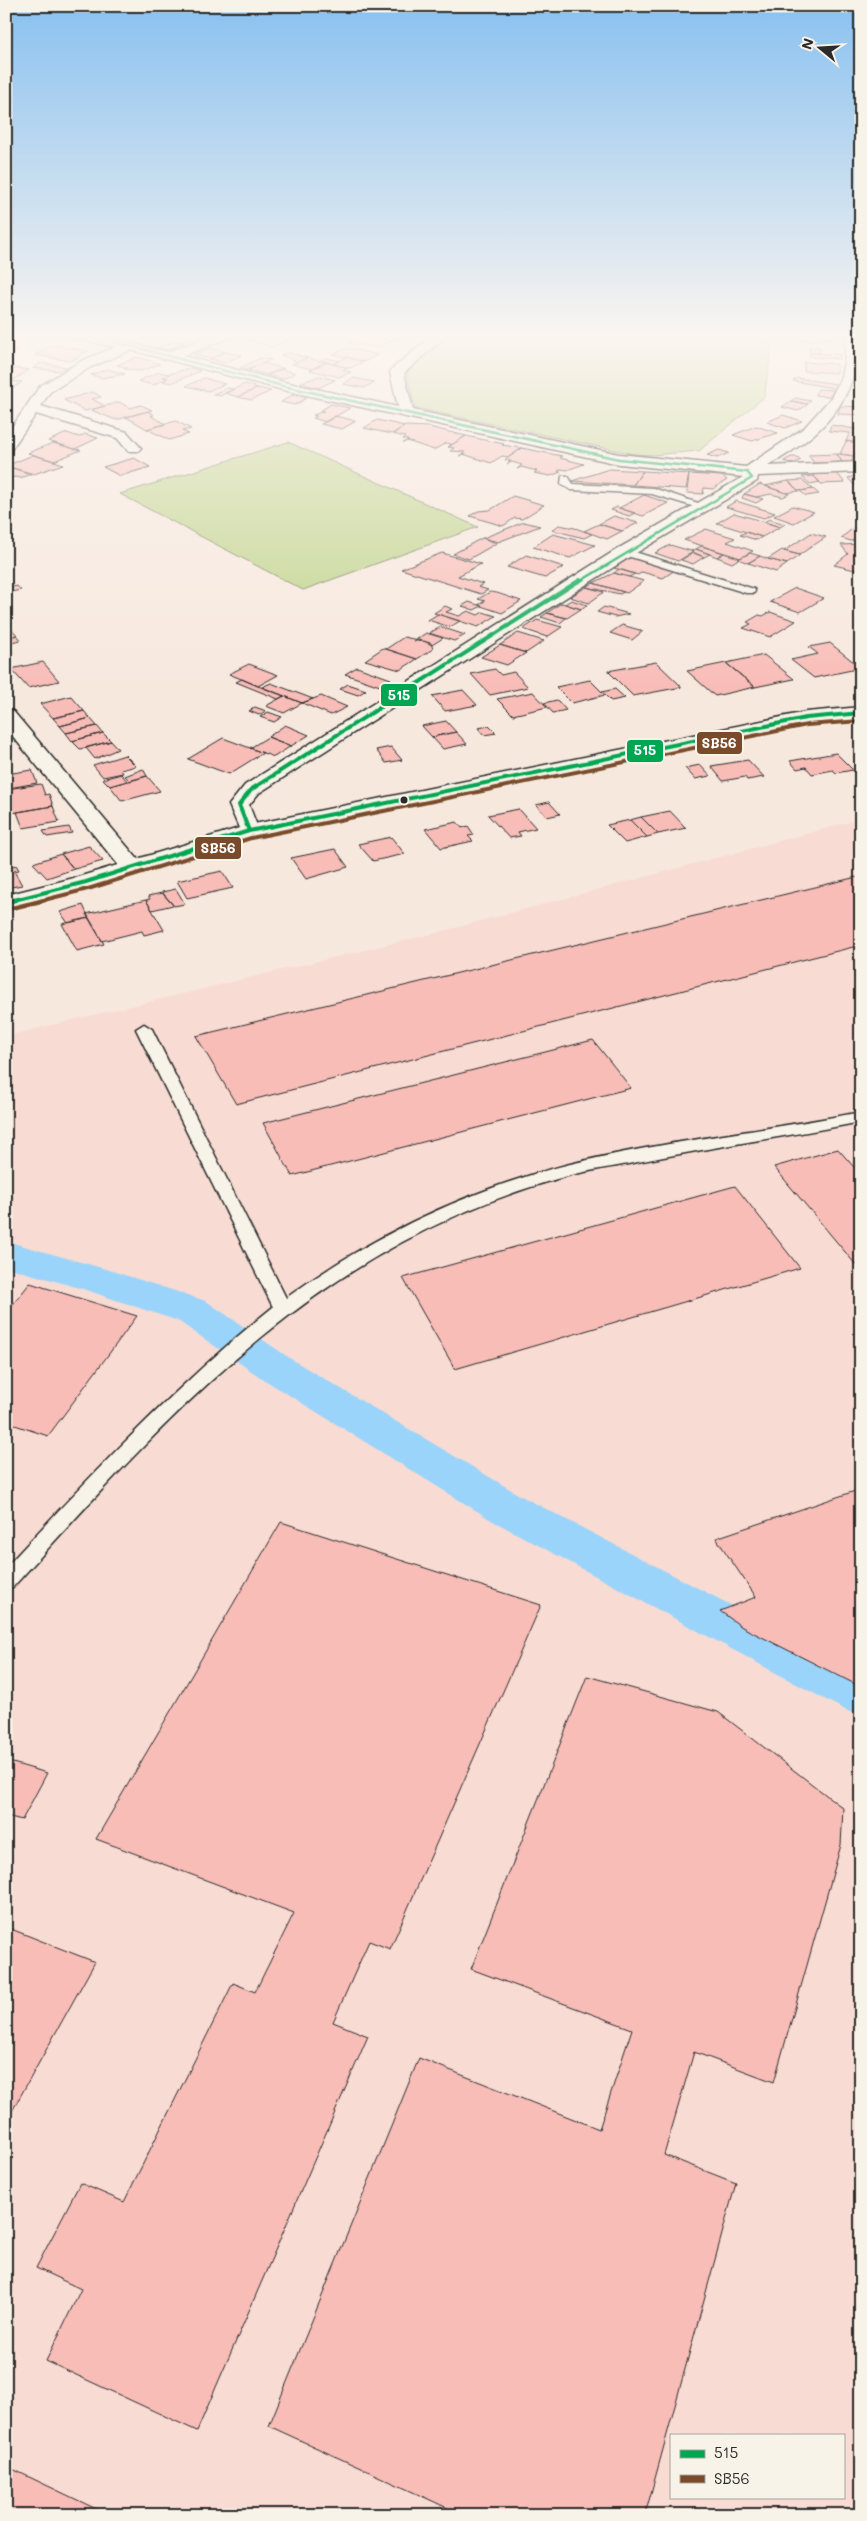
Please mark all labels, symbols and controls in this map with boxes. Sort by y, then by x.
north arrow [794,22,844,72]
text: N [796,36,818,52]
line badge: 515 [380,683,418,707]
text: 515 [388,685,410,704]
line badge: SB56 [696,731,743,755]
text: SB56 [702,733,736,752]
line badge: 515 [626,739,664,763]
text: 515 [634,740,656,759]
unlabelled marker [399,795,409,805]
line badge: SB56 [194,836,242,860]
text: SB56 [201,838,235,857]
legend [670,2434,844,2498]
text: 515 [714,2442,738,2462]
text: SB56 [714,2468,750,2488]

